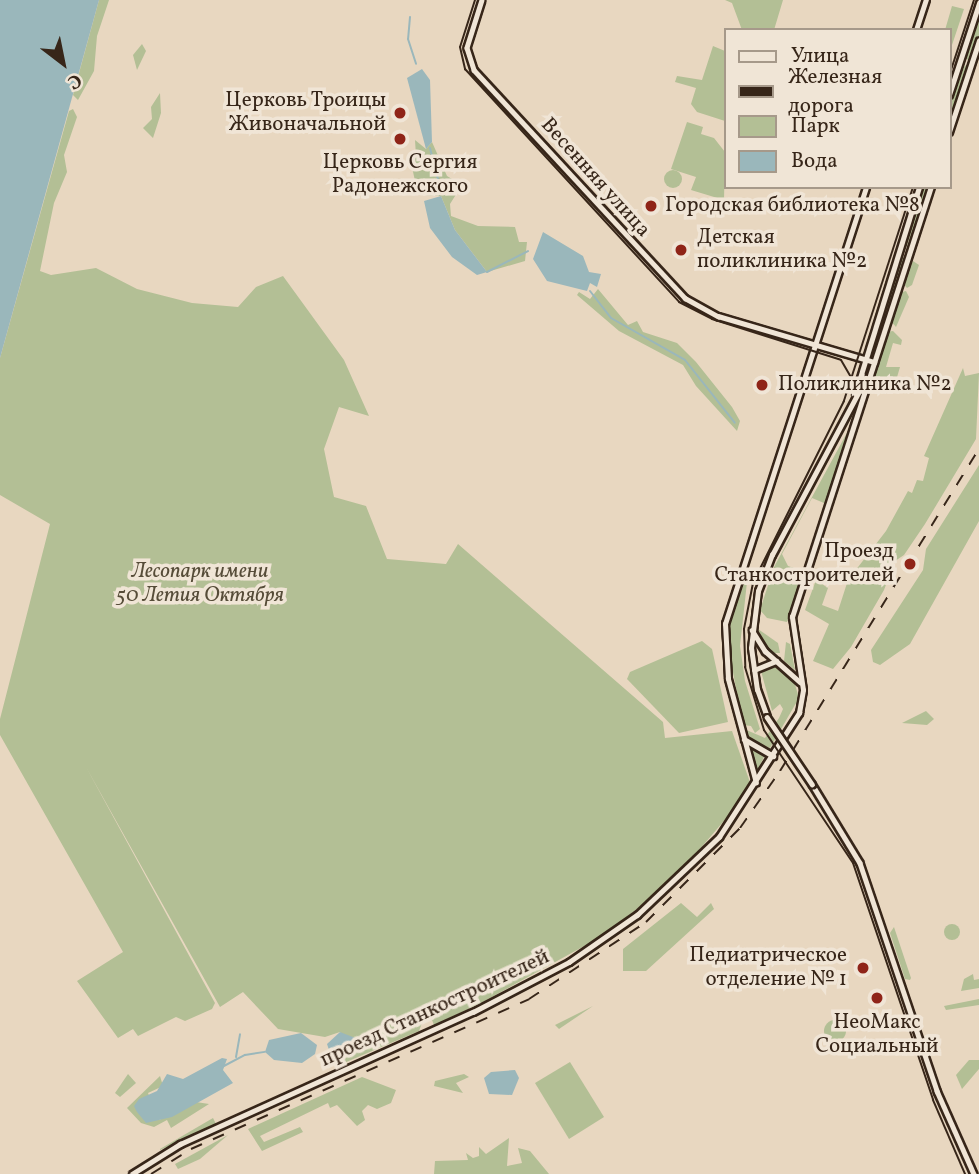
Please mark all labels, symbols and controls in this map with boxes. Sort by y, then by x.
north arrow [28,28,98,98]
legend [724,28,951,189]
text: Улица [791,42,849,71]
text: Железная дорога [788,63,882,121]
text: С [62,67,86,95]
place label: Церковь Троицы Живоначальной [225,88,386,138]
marker: Церковь Троицы Живоначальной [392,105,408,121]
text: Парк [791,112,840,141]
street label: Весенняя улица [535,113,655,243]
marker: Церковь Сергия Радонежского [392,131,408,147]
text: Вода [791,147,838,176]
place label: Церковь Сергия Радонежского [323,150,477,200]
place label: Городская библиотека №8 [665,193,920,219]
marker: Городская библиотека №8 [643,198,659,214]
place label: Детская поликлиника №2 [697,225,867,275]
marker: Детская поликлиника №2 [671,240,691,260]
place label: Поликлиника №2 [778,372,952,398]
marker: Поликлиника №2 [752,375,772,395]
place label: Проезд Станкостроителей [715,539,894,589]
marker: Проезд Станкостроителей [900,554,920,574]
park label: Лесопарк имени 50 Летия Октября [116,559,284,609]
place label: Педиатрическое отделение № 1 [689,943,847,993]
street label: проезд Станкостроителей [316,945,554,1073]
marker: Педиатрическое отделение № 1 [853,958,873,978]
marker: НеоМакс Социальный [867,988,887,1008]
place label: НеоМакс Социальный [815,1010,939,1060]

